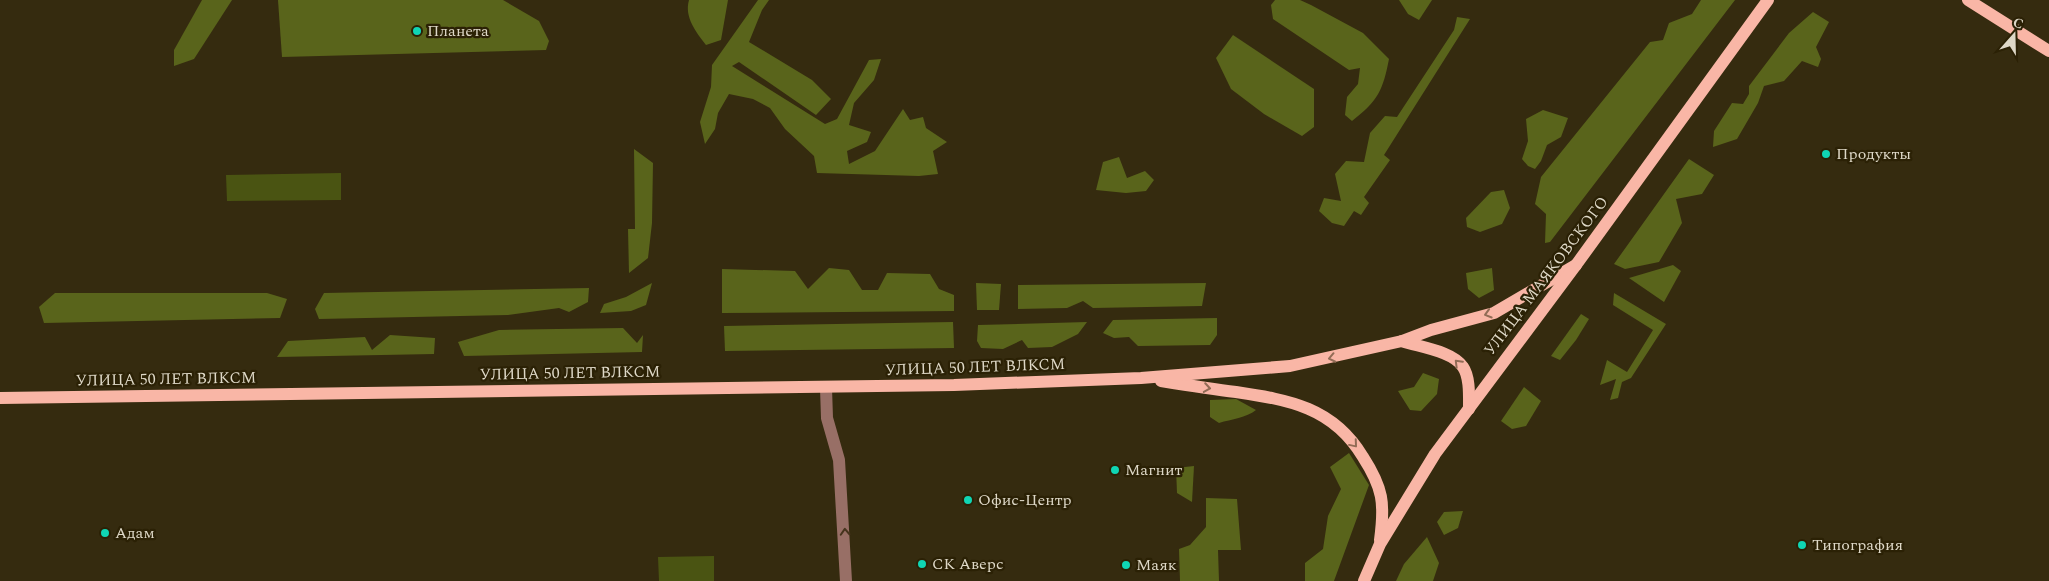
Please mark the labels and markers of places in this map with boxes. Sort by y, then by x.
place label: Планета [427,19,489,43]
marker: Планета [411,25,423,37]
place label: Продукты [1836,142,1911,166]
marker: Продукты [1820,148,1832,160]
place label: Магнит [1125,458,1183,482]
marker: Магнит [1109,464,1121,476]
place label: Офис-Центр [978,488,1072,512]
marker: Офис-Центр [962,494,974,506]
place label: Адам [115,521,155,545]
marker: Адам [99,527,111,539]
place label: Типография [1812,533,1903,557]
marker: Типография [1796,539,1808,551]
place label: СК Аверс [932,552,1004,576]
place label: Маяк [1136,553,1177,577]
marker: СК Аверс [916,558,928,570]
marker: Маяк [1120,559,1132,571]

